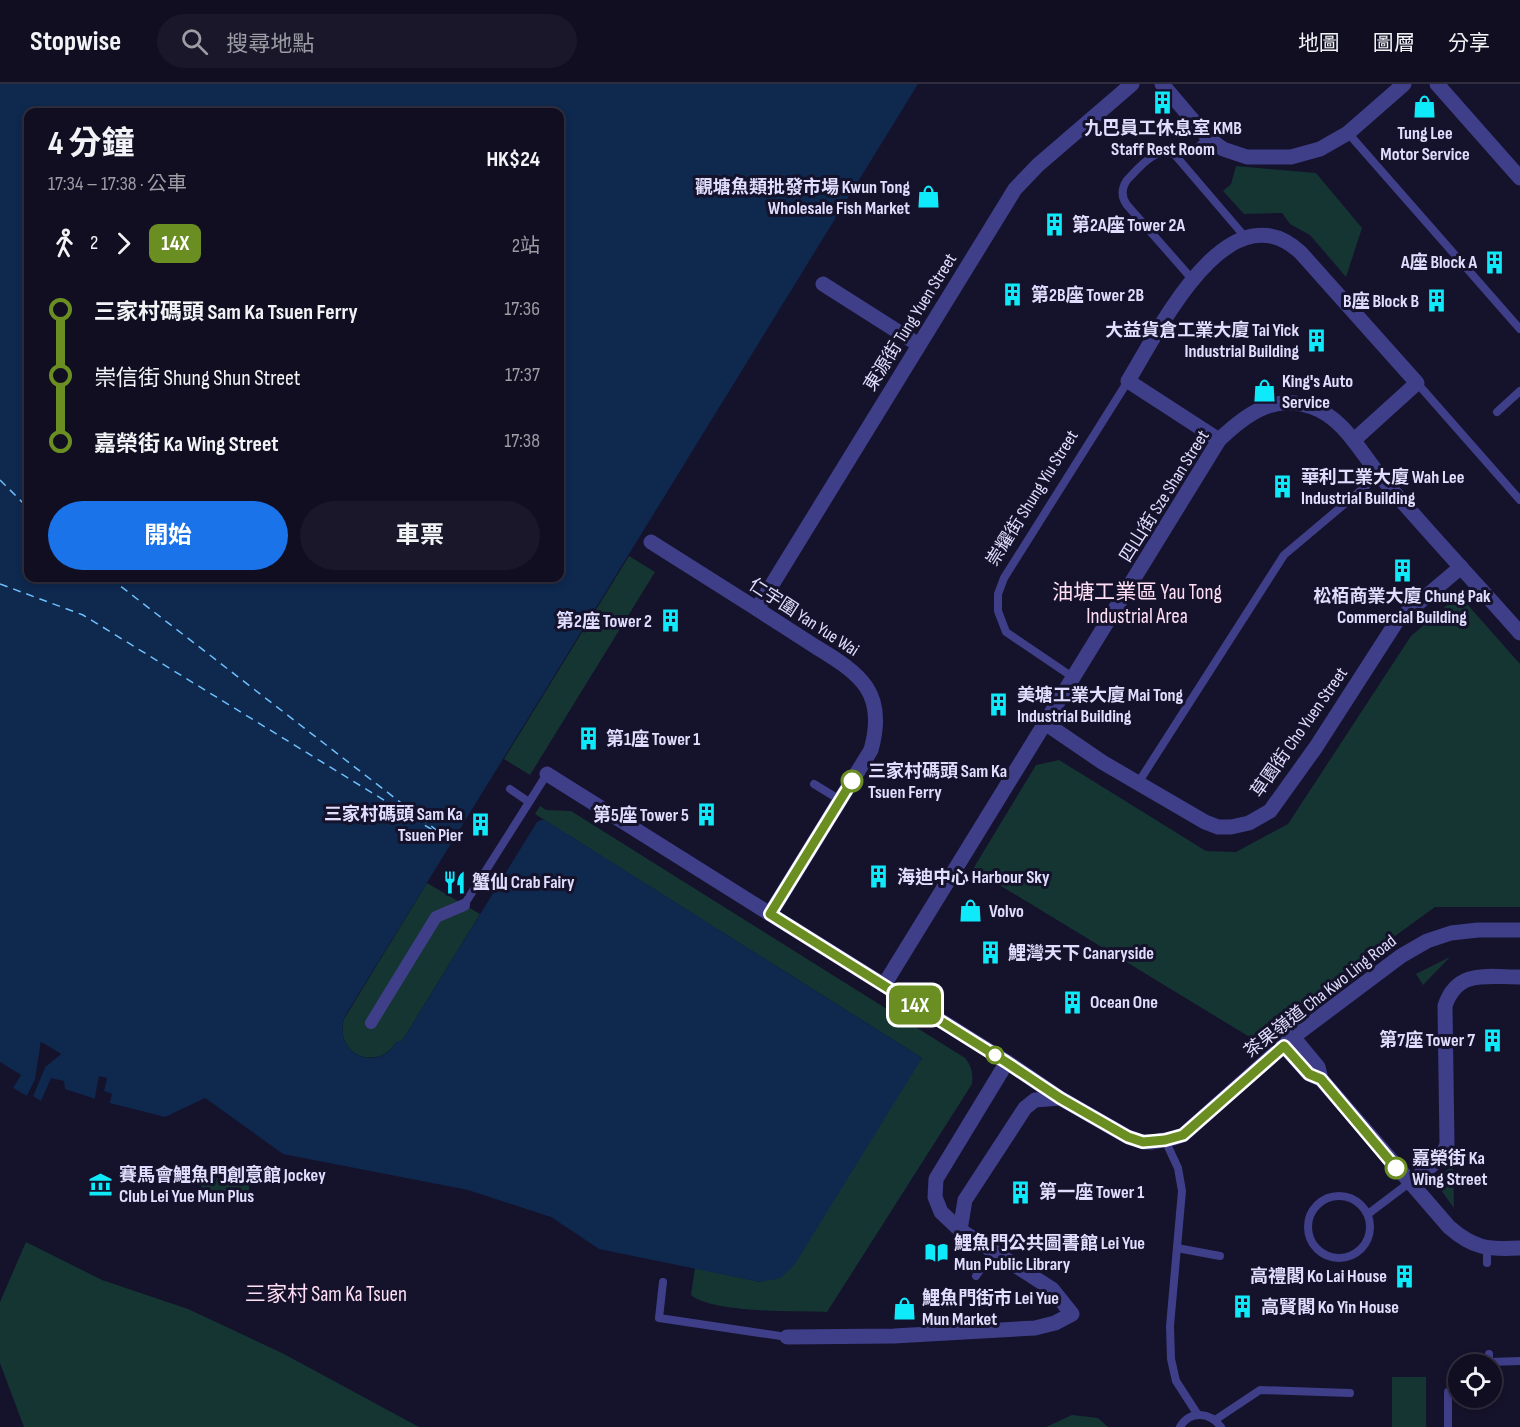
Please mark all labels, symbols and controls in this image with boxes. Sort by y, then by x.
search box [157,14,577,68]
text: Stopwise [30,25,121,58]
icon: search [178,25,211,58]
text: 搜尋地點 [226,31,314,58]
text: 地圖 [1298,31,1340,56]
text: 圖層 [1373,31,1415,56]
text: 分享 [1448,31,1490,56]
building icon: 九巴員工休息室 KMB Staff Rest Room [1150,89,1176,115]
shop icon: Tung Lee Motor Service [1412,94,1438,120]
place label: 九巴員工休息室 KMB Staff Rest Room [1084,118,1242,160]
place label: Tung Lee Motor Service [1380,123,1470,165]
text: 4 分鐘 [48,124,135,164]
text: HK$24 [486,146,540,173]
text: 17:34 – 17:38 · 公車 [48,172,187,196]
place label: 觀塘魚類批發市場 Kwun Tong Wholesale Fish Market [695,176,910,219]
shop icon: 觀塘魚類批發市場 Kwun Tong Wholesale Fish Market [915,184,941,210]
building icon: 第2A座 Tower 2A [1041,212,1067,238]
place label: 第2A座 Tower 2A [1072,214,1185,236]
icon: walk [48,227,81,260]
icon: forward [107,227,140,260]
text: 2 [90,231,98,255]
text: 14X [161,231,189,256]
text: 2站 [512,234,540,258]
street label: 東源街 Tung Yuen Street [860,249,962,395]
building icon: A座 Block A [1482,249,1508,275]
place label: A座 Block A [1400,252,1477,273]
building icon: 第2B座 Tower 2B [1000,282,1026,308]
place label: 第2B座 Tower 2B [1031,284,1144,306]
building icon: B座 Block B [1424,288,1450,314]
place label: B座 Block B [1343,291,1419,312]
text: 17:36 [504,297,540,321]
text: 三家村碼頭 Sam Ka Tsuen Ferry [94,299,358,326]
place label: 大益貨倉工業大廈 Tai Yick Industrial Building [1105,320,1299,362]
building icon: 大益貨倉工業大廈 Tai Yick Industrial Building [1304,327,1330,353]
text: 17:37 [505,363,540,387]
text: 崇信街 Shung Shun Street [94,365,301,392]
place label: King's Auto Service [1282,371,1353,413]
shop icon: King's Auto Service [1251,378,1277,404]
street label: 崇耀街 Shung Yiu Street [982,426,1083,570]
street label: 四山街 Sze Shan Street [1115,426,1214,566]
text: 17:38 [504,429,540,453]
text: 嘉榮街 Ka Wing Street [94,431,279,458]
place label: 華利工業大廈 Wah Lee Industrial Building [1301,467,1464,509]
building icon: 華利工業大廈 Wah Lee Industrial Building [1270,474,1296,500]
button: 開始 [48,501,288,570]
button: 車票 [300,501,540,570]
building icon: 松栢商業大廈 Chung Pak Commercial Building [1389,557,1415,583]
street label: 仁宇圍 Yan Yue Wai [745,574,863,661]
district label: 油塘工業區 Yau Tong Industrial Area [1052,580,1222,629]
place label: 松栢商業大廈 Chung Pak Commercial Building [1313,586,1491,628]
building icon: 第2座 Tower 2 [657,608,683,634]
place label: 第2座 Tower 2 [556,610,652,632]
street label: 草園街 Cho Yuen Street [1247,663,1352,801]
place label: 美塘工業大廈 Mai Tong Industrial Building [1017,685,1184,727]
building icon: 美塘工業大廈 Mai Tong Industrial Building [986,692,1012,718]
building icon: 第1座 Tower 1 [575,726,601,752]
place label: 第1座 Tower 1 [606,728,700,750]
place label: 三家村碼頭 Sam Ka Tsuen Ferry [868,761,1007,803]
marker: 三家村碼頭 Sam Ka Tsuen Ferry [841,770,863,792]
building icon: 第5座 Tower 5 [694,802,720,828]
place label: 三家村碼頭 Sam Ka Tsuen Pier [324,804,463,846]
place label: 第5座 Tower 5 [593,804,689,826]
building icon: 三家村碼頭 Sam Ka Tsuen Pier [468,811,494,837]
building icon: 海迪中心 Harbour Sky [866,864,892,890]
place label: 海迪中心 Harbour Sky [897,867,1050,888]
restaurant icon: 蟹仙 Crab Fairy [441,869,467,895]
place label: 蟹仙 Crab Fairy [472,872,575,893]
shop icon: Volvo [958,898,984,924]
place label: Volvo [989,901,1024,922]
street label: 茶果嶺道 Cha Kwo Ling Road [1240,931,1400,1062]
building icon: 鯉灣天下 Canaryside [977,940,1003,966]
place label: 鯉灣天下 Canaryside [1008,943,1154,964]
line badge: 14X [880,986,950,1024]
building icon: Ocean One [1059,989,1085,1015]
place label: Ocean One [1090,992,1158,1013]
text: 14X [901,993,929,1018]
building icon: 第7座 Tower 7 [1480,1027,1506,1053]
place label: 第7座 Tower 7 [1379,1029,1475,1051]
unlabelled marker [986,1046,1004,1064]
place label: 嘉榮街 Ka Wing Street [1412,1148,1487,1190]
marker: 嘉榮街 Ka Wing Street [1385,1157,1407,1179]
place label: 賽馬會鯉魚門創意館 Jockey Club Lei Yue Mun Plus [119,1164,326,1207]
museum icon: 賽馬會鯉魚門創意館 Jockey Club Lei Yue Mun Plus [88,1172,114,1198]
building icon: 第一座 Tower 1 [1008,1179,1034,1205]
place label: 第一座 Tower 1 [1039,1181,1144,1203]
place label: 鯉魚門公共圖書館 Lei Yue Mun Public Library [954,1232,1145,1275]
library icon: 鯉魚門公共圖書館 Lei Yue Mun Public Library [923,1240,949,1266]
building icon: 高禮閣 Ko Lai House [1392,1263,1418,1289]
place label: 高禮閣 Ko Lai House [1250,1266,1387,1287]
district label: 三家村 Sam Ka Tsuen [245,1282,407,1307]
place label: 鯉魚門街市 Lei Yue Mun Market [922,1287,1059,1330]
building icon: 高賢閣 Ko Yin House [1230,1294,1256,1320]
shop icon: 鯉魚門街市 Lei Yue Mun Market [891,1295,917,1321]
place label: 高賢閣 Ko Yin House [1261,1297,1399,1318]
map controls [1448,1354,1502,1408]
button: locate [1448,1354,1502,1408]

